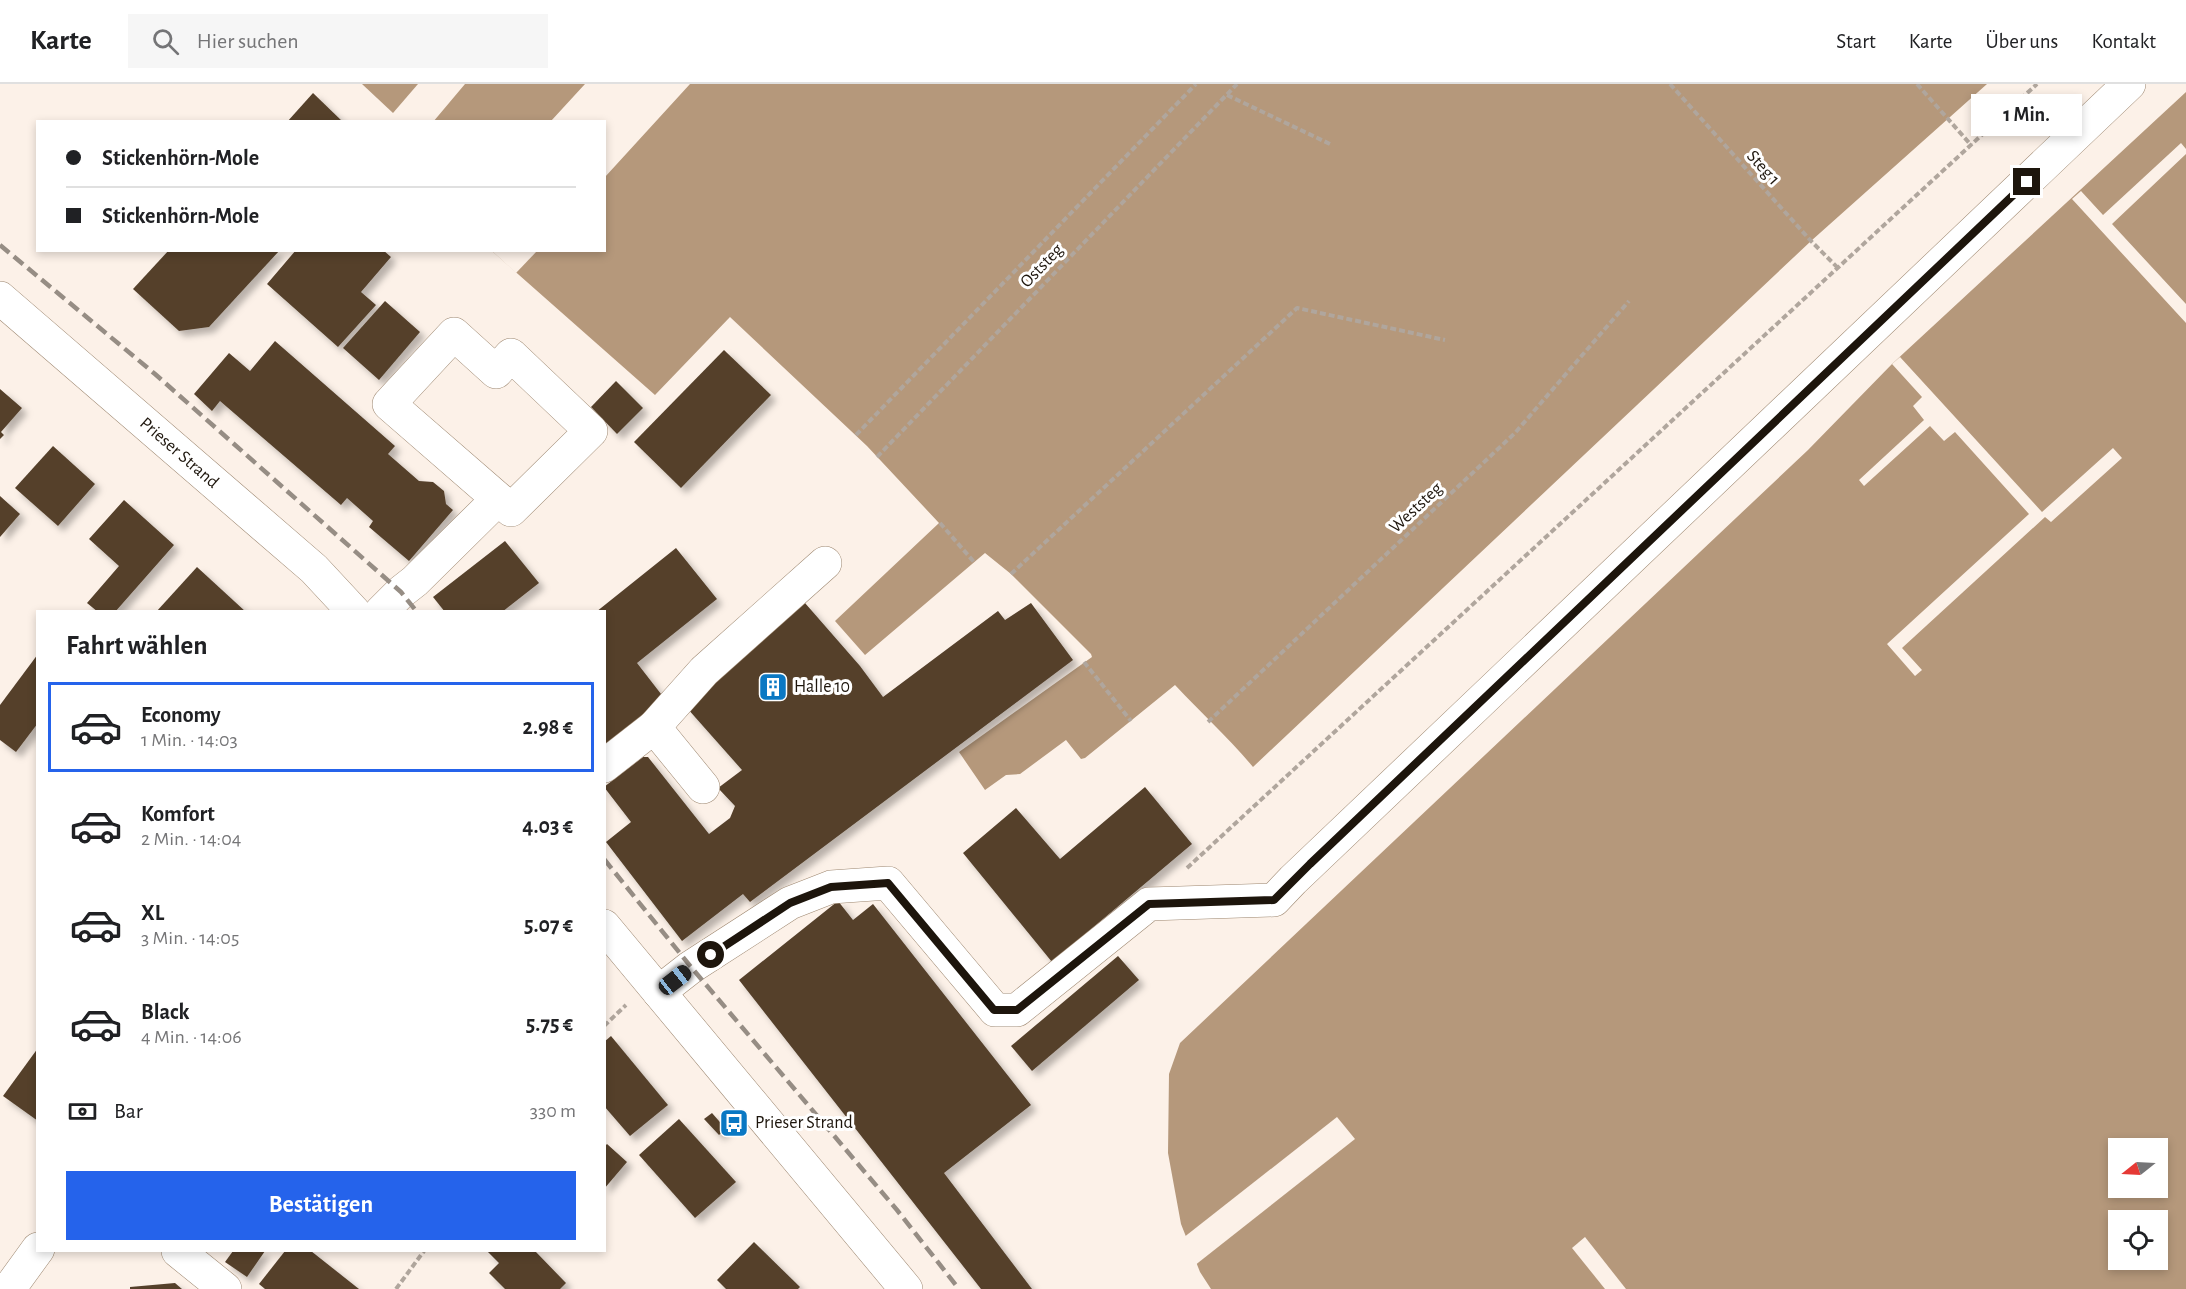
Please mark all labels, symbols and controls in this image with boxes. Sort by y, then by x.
search box [128,14,548,68]
icon: search [149,25,182,58]
text: Karte [30,27,92,55]
text: Hier suchen [197,30,299,52]
text: Start [1836,31,1876,52]
text: Karte [1909,31,1952,52]
text: Über uns [1985,31,2058,52]
text: Kontakt [2091,31,2156,52]
callout: 1 Min. [1972,95,2082,137]
text: 1 Min. [2003,105,2050,125]
text: Stickenhörn-Mole [102,147,259,169]
street label: Steg 1 [1743,147,1783,189]
route end [2013,168,2040,195]
text: Stickenhörn-Mole [102,205,259,227]
street label: Oststeg [1017,241,1067,291]
street label: Prieser Strand [136,414,222,492]
street label: Weststeg [1386,479,1446,537]
text: Fahrt wählen [66,632,208,659]
building icon: Halle 10 [757,671,789,703]
place label: Halle 10 [794,678,850,696]
icon: car [69,700,123,754]
text: Economy [141,704,221,726]
text: 2.98 € [523,716,573,738]
text: 1 Min. · 14:03 [141,730,238,750]
icon: car [69,799,123,853]
text: Komfort [141,803,215,825]
text: 4.03 € [522,815,573,837]
text: 2 Min. · 14:04 [141,829,241,849]
icon: car [69,898,123,952]
text: XL [141,902,164,924]
text: 5.07 € [524,914,573,936]
text: 3 Min. · 14:05 [141,928,239,948]
route start [697,941,724,968]
car [655,962,695,998]
icon: car [69,997,123,1051]
text: Black [141,1001,189,1023]
text: 5.75 € [526,1013,573,1035]
text: 4 Min. · 14:06 [141,1027,242,1047]
icon: cash [66,1095,99,1128]
text: Bar [114,1100,143,1122]
text: 330 m [530,1101,576,1121]
bus stop icon: Prieser Strand [718,1107,750,1139]
place label: Prieser Strand [755,1114,853,1132]
north arrow [2108,1138,2168,1198]
map controls [2108,1138,2168,1270]
button: Bestätigen [66,1171,576,1240]
button: locate [2108,1210,2168,1270]

